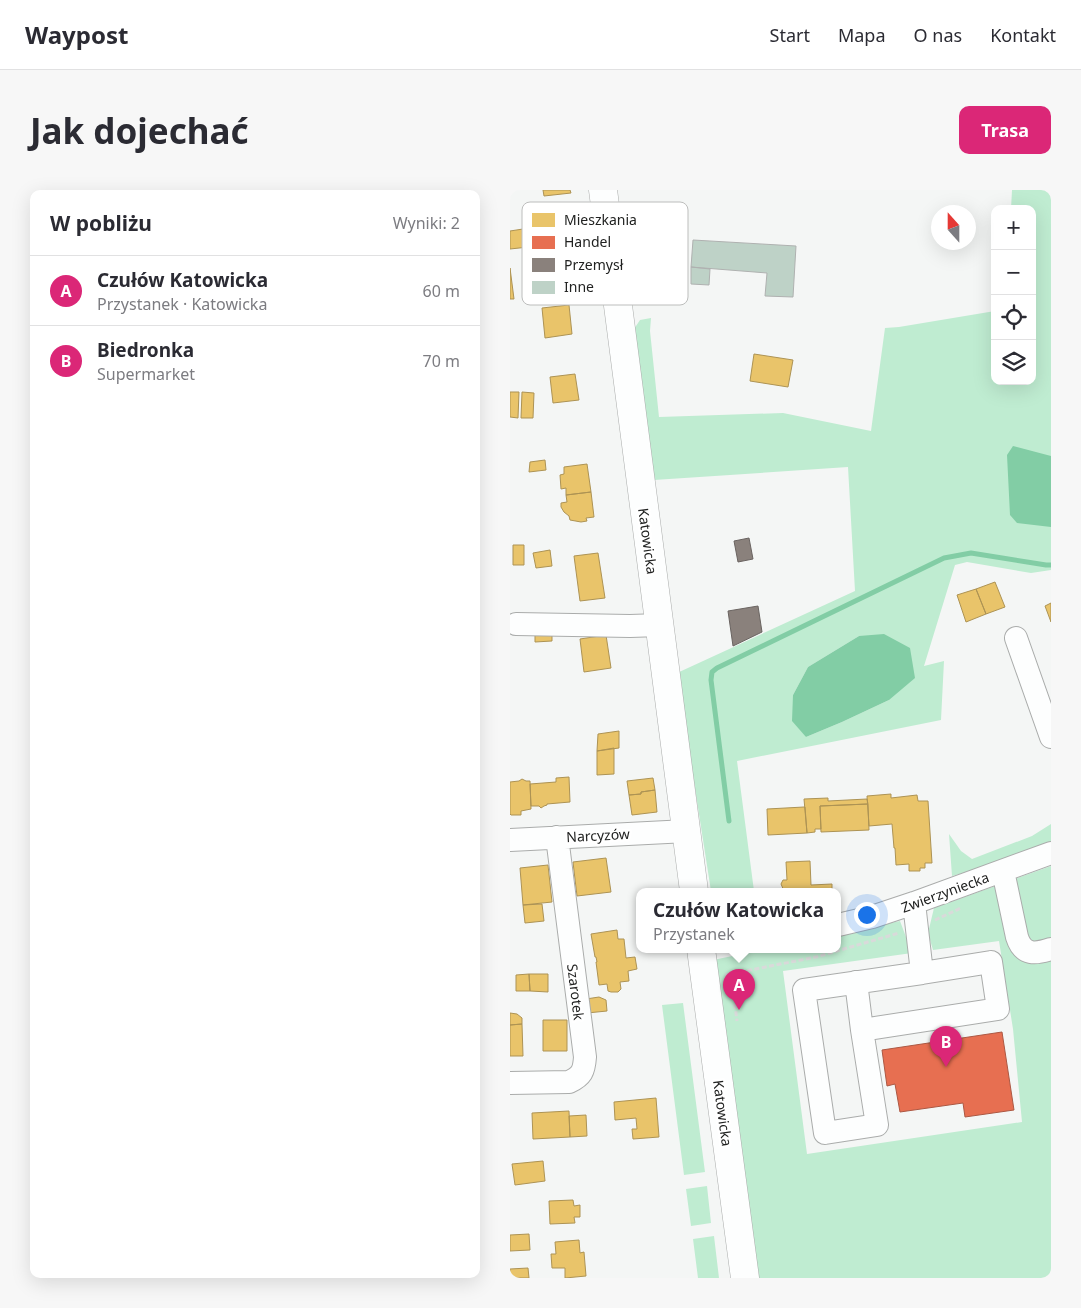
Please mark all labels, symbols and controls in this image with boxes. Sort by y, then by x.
text: Waypost [25,18,128,51]
text: Start [770,23,810,47]
text: Mapa [838,23,886,47]
text: O nas [914,23,962,47]
text: Kontakt [990,23,1056,47]
button: Trasa [959,106,1051,154]
text: Jak dojechać [30,107,249,154]
legend [522,202,688,305]
north arrow [931,205,976,250]
map controls [991,205,1036,385]
button: + [991,205,1036,250]
text: W pobliżu [50,209,152,237]
text: Mieszkania [564,210,637,229]
text: Wyniki: 2 [393,212,460,234]
text: Handel [564,232,611,251]
button: − [991,250,1036,295]
text: Przemysł [564,255,624,274]
text: Czułów Katowicka [97,267,268,293]
text: Inne [564,277,594,296]
text: A [60,280,72,302]
text: 60 m [423,280,460,302]
text: Przystanek · Katowicka [97,293,267,315]
button: locate [991,295,1036,340]
text: Biedronka [97,337,194,363]
button: layers [991,340,1036,385]
text: B [61,350,71,372]
text: 70 m [423,350,460,372]
text: Supermarket [97,363,195,385]
street label: Katowicka [634,507,662,575]
street label: Narcyzów [566,824,630,846]
street label: Zwierzyniecka [898,867,992,917]
popup [636,888,841,953]
text: Czułów Katowicka [653,897,824,923]
your location [854,902,880,928]
text: Przystanek [653,923,735,945]
street label: Szarotek [563,963,589,1022]
pin: A [723,969,755,1010]
pin: B [930,1026,962,1067]
street label: Katowicka [709,1079,737,1147]

